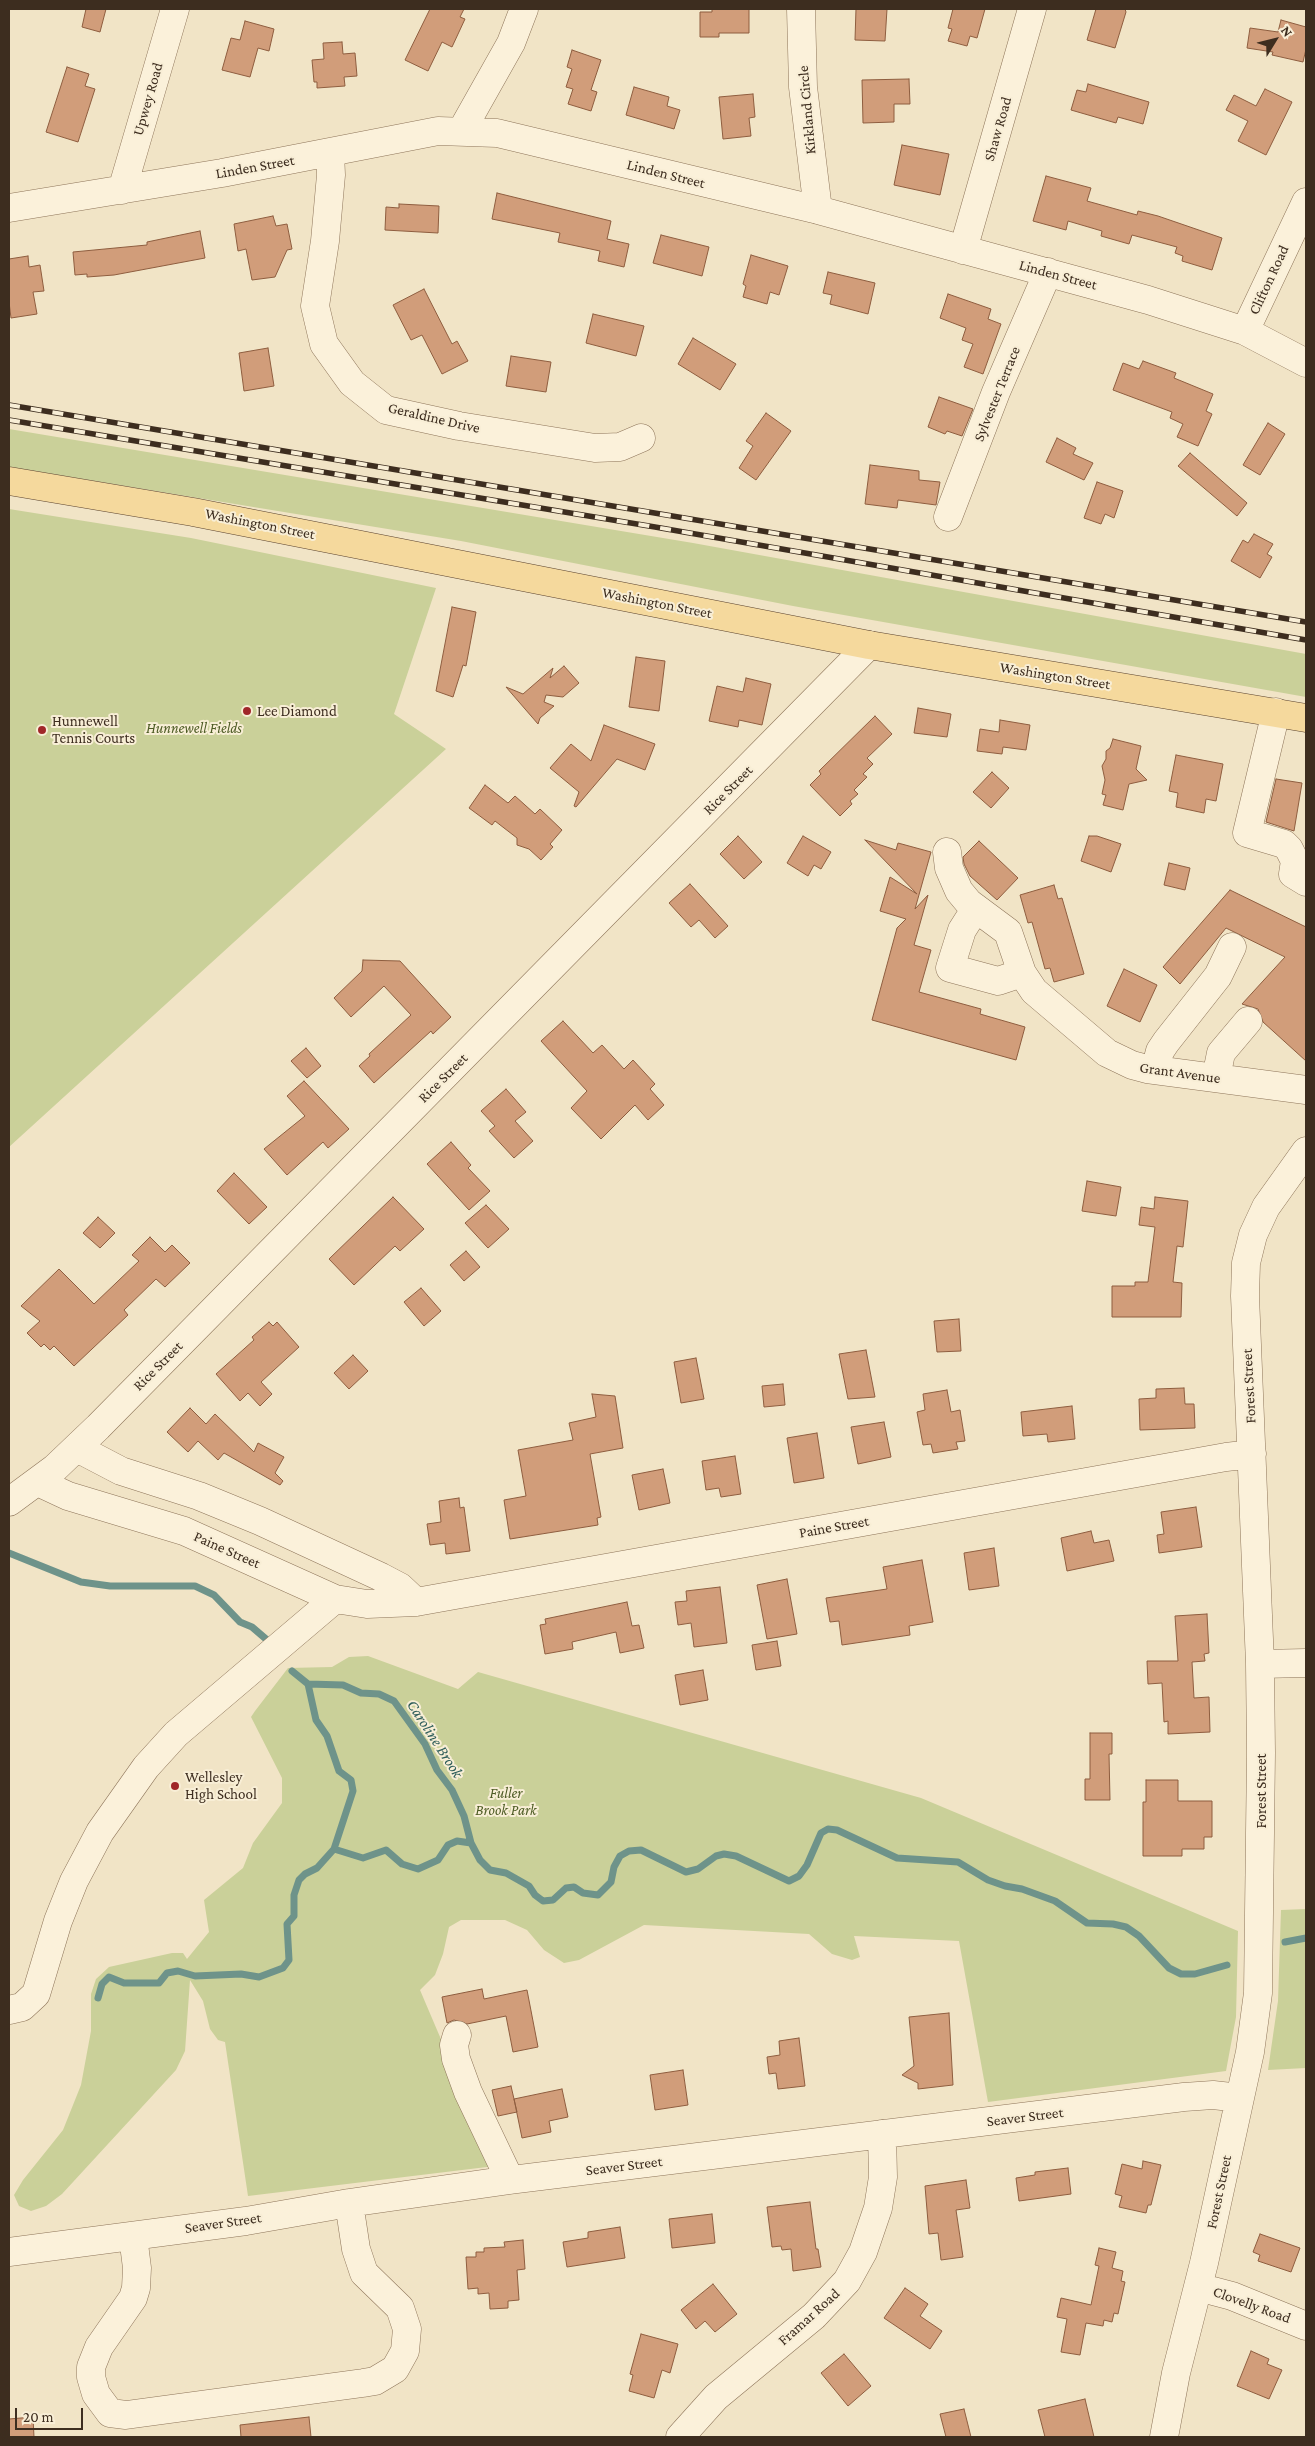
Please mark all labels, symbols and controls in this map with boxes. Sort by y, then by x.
north arrow [1250,15,1300,65]
text: N [1278,23,1296,40]
street label: Upwey Road [129,60,167,138]
street label: Kirkland Circle [794,65,820,155]
street label: Shaw Road [980,95,1016,163]
street label: Linden Street [214,151,296,183]
street label: Linden Street [625,156,707,192]
street label: Clifton Road [1245,242,1293,318]
street label: Linden Street [1017,256,1099,294]
street label: Sylvester Terrace [970,344,1024,444]
street label: Geraldine Drive [386,399,482,437]
street label: Washington Street [204,505,316,543]
street label: Washington Street [601,584,713,622]
street label: Washington Street [999,658,1111,694]
place label: Lee Diamond [257,702,337,720]
marker: Lee Diamond [241,705,253,717]
place label: Hunnewell Tennis Courts [52,712,135,747]
park label: Hunnewell Fields [146,719,242,737]
marker: Hunnewell Tennis Courts [36,724,48,736]
street label: Rice Street [699,761,757,819]
street label: Rice Street [414,1049,472,1107]
street label: Grant Avenue [1138,1058,1222,1088]
street label: Rice Street [129,1337,187,1395]
street label: Forest Street [1238,1348,1260,1424]
street label: Paine Street [798,1512,870,1542]
street label: Paine Street [191,1527,263,1573]
water label: Caroline Brook [403,1696,467,1782]
street label: Forest Street [1252,1754,1270,1828]
place label: Wellesley High School [185,1768,257,1803]
marker: Wellesley High School [169,1780,181,1792]
park label: Fuller Brook Park [475,1784,537,1819]
street label: Seaver Street [986,2103,1064,2131]
street label: Seaver Street [585,2152,663,2180]
street label: Forest Street [1202,2153,1236,2231]
street label: Seaver Street [184,2209,262,2237]
street label: Clovelly Road [1211,2283,1293,2327]
street label: Framar Road [774,2285,844,2349]
scale bar [18,2398,85,2430]
text: 20 m [23,2409,54,2425]

